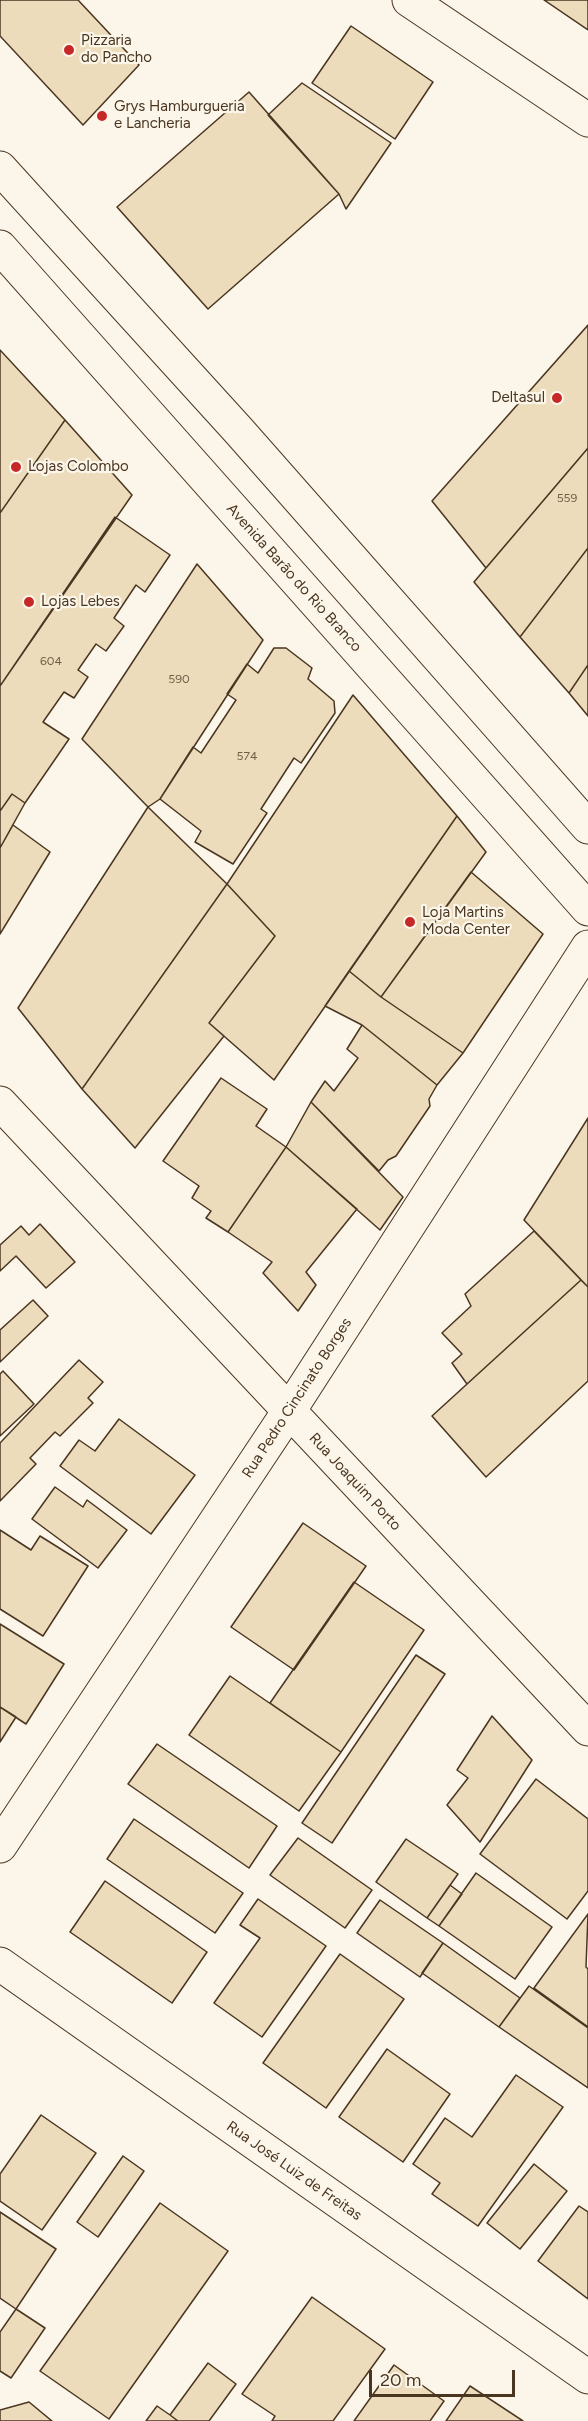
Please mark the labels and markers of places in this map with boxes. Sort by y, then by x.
place label: Pizzaria do Pancho [81,32,152,67]
marker: Pizzaria do Pancho [62,43,76,57]
place label: Grys Hamburgueria e Lancheria [114,98,245,133]
marker: Grys Hamburgueria e Lancheria [95,109,109,123]
place label: Deltasul [491,389,545,407]
marker: Deltasul [550,391,564,405]
place label: Lojas Colombo [28,458,129,476]
marker: Lojas Colombo [9,460,23,474]
place label: Lojas Lebes [41,593,120,611]
marker: Lojas Lebes [22,595,36,609]
place label: Loja Martins Moda Center [422,904,510,939]
marker: Loja Martins Moda Center [403,915,417,929]

